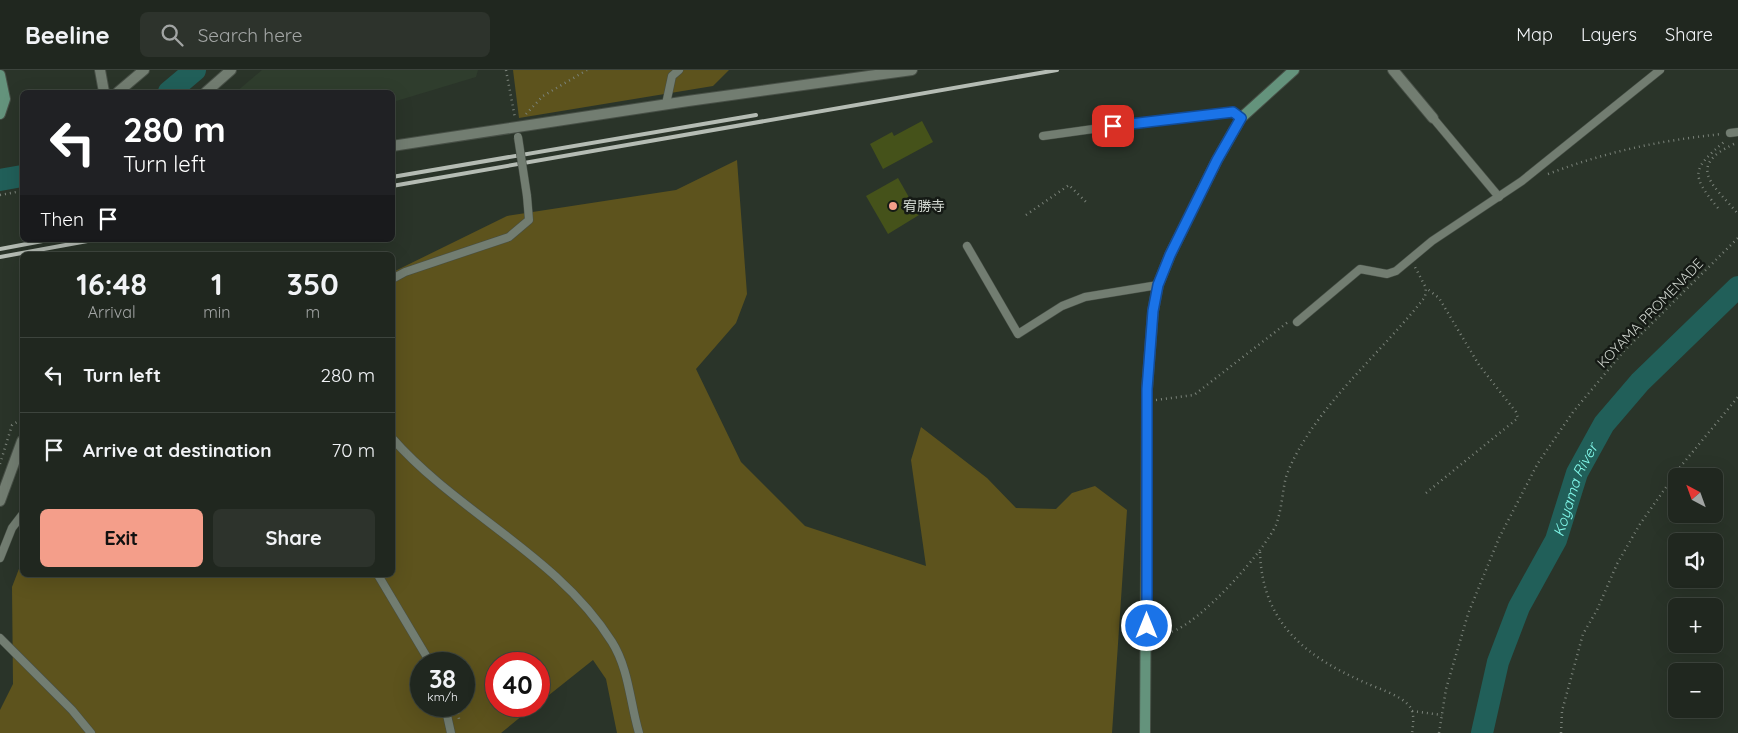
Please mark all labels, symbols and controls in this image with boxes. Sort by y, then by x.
search box [140,12,490,57]
text: Beeline [25,20,110,50]
icon: search [158,21,186,49]
text: Search here [198,23,303,47]
text: Map [1516,23,1553,46]
text: Layers [1581,23,1637,46]
text: Share [1665,23,1713,46]
pin [1092,105,1134,147]
text: 280 m [123,107,226,151]
icon: left [40,110,105,175]
icon: arrive [1099,112,1127,140]
text: Turn left [123,150,206,178]
place label: 宥勝寺 [903,197,945,215]
marker: 宥勝寺 [887,200,899,212]
icon: arrive [94,205,122,233]
text: Then [40,207,84,231]
street label: KOYAMA PROMENADE [1593,254,1707,371]
text: 16:48 [76,265,147,303]
text: 1 [211,265,223,303]
text: 350 [287,265,339,303]
text: Arrival [88,302,136,322]
text: min [203,302,230,322]
text: m [305,302,320,322]
icon: left [40,361,68,389]
text: Turn left [83,363,161,387]
text: 280 m [320,363,375,387]
icon: arrive [40,436,68,464]
text: Arrive at destination [83,438,272,462]
text: 70 m [331,438,375,462]
water label: Koyama River [1548,438,1602,539]
north arrow [1668,468,1722,522]
map controls [1668,468,1723,718]
button: Exit [40,509,203,567]
button: Share [213,509,375,567]
button: sound [1668,533,1723,588]
button: + [1668,598,1723,653]
position arrow [1120,599,1172,651]
speed limit sign: 40 [485,652,550,717]
text: 38 [429,663,456,694]
button: − [1668,663,1723,718]
text: km/h [427,689,458,704]

